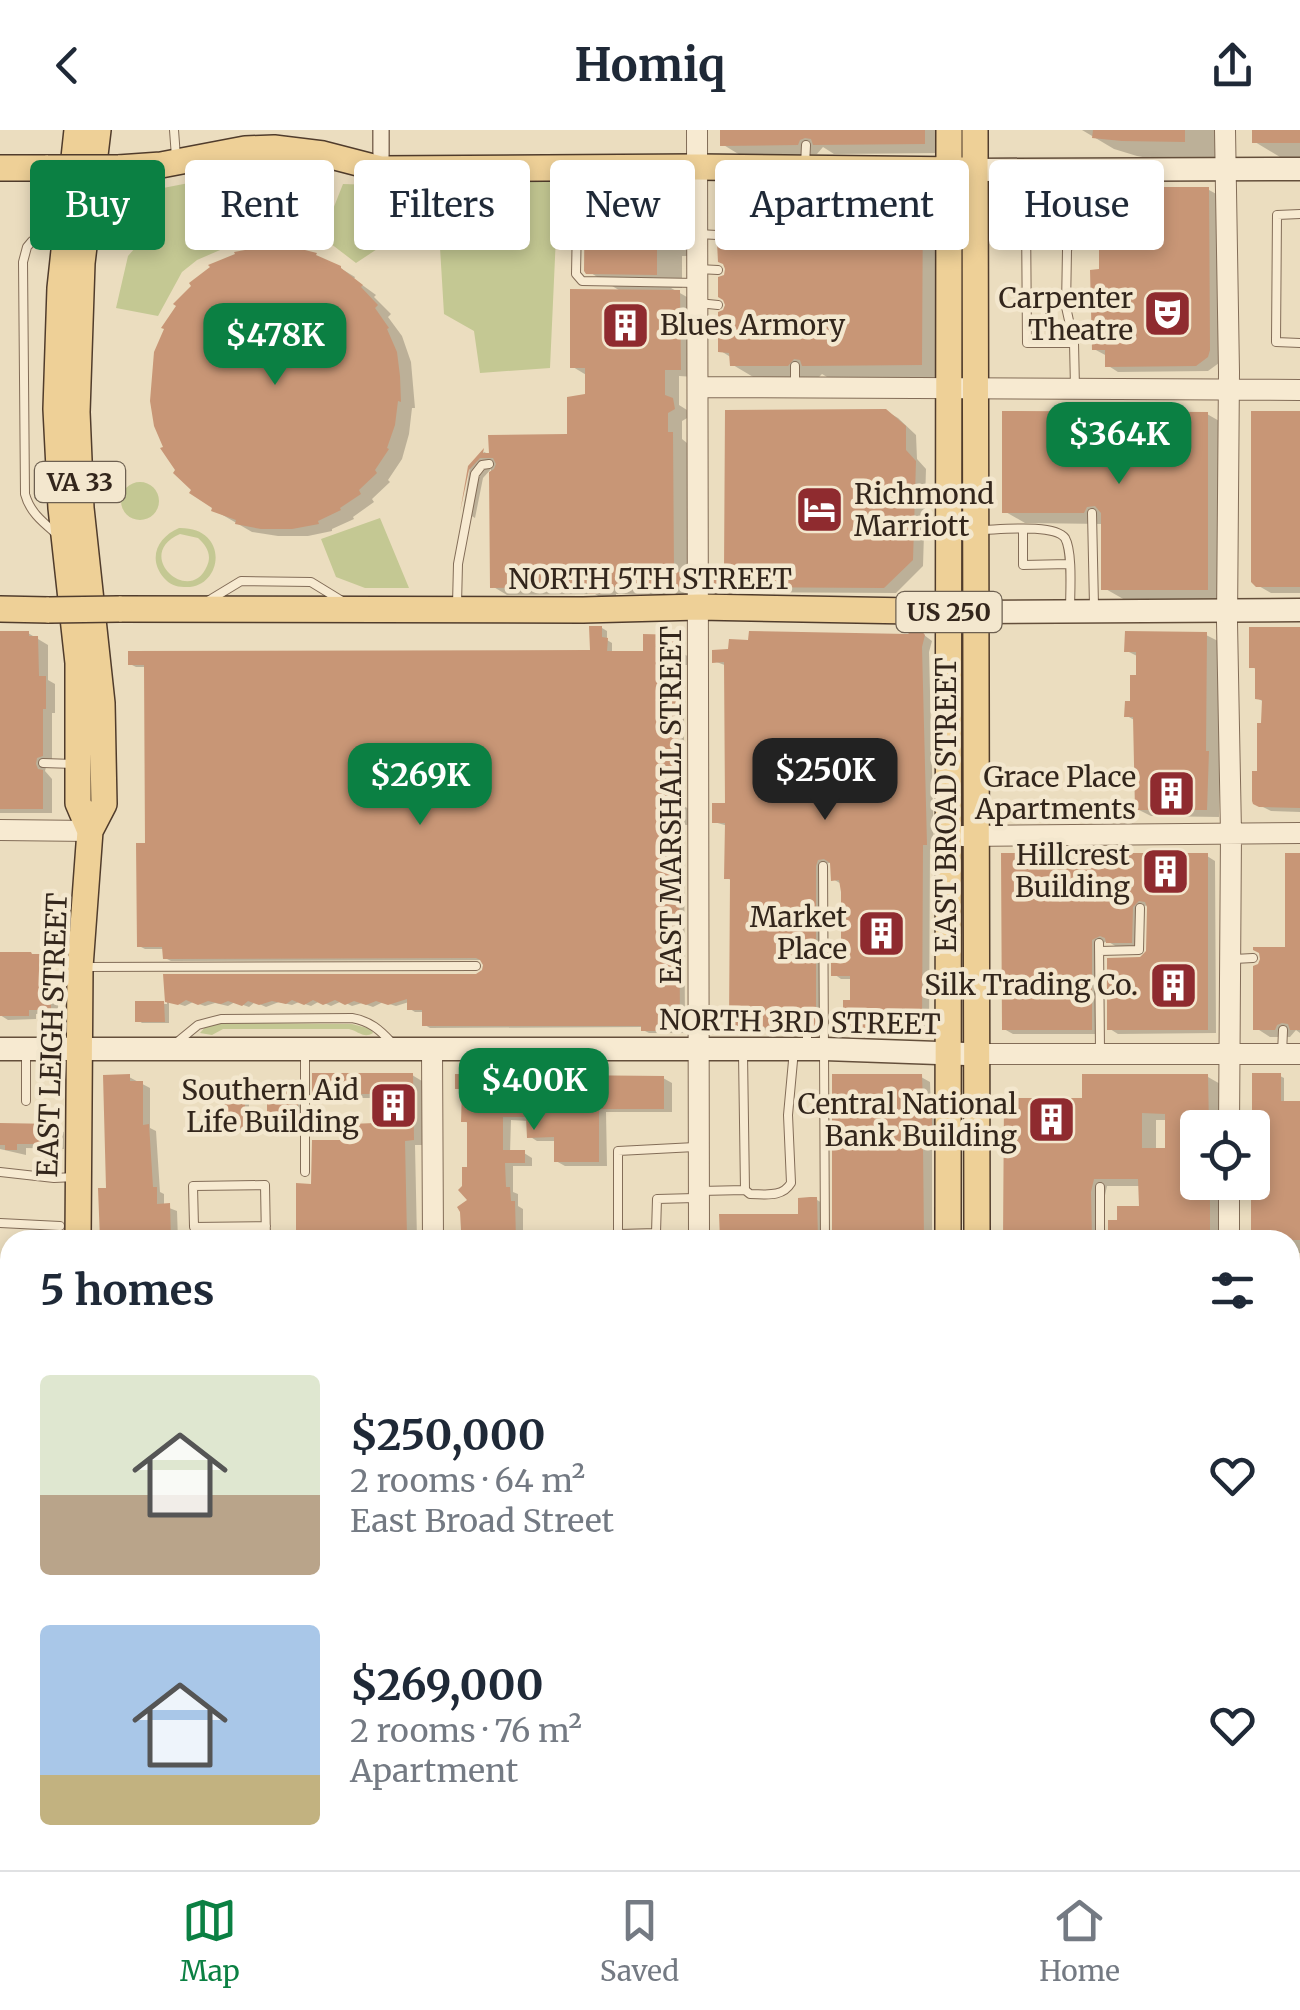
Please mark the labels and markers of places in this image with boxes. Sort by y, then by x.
place label: Carpenter Theatre [999,280,1133,348]
theatre icon: Carpenter Theatre [1142,288,1194,340]
building icon: Blues Armory [599,299,651,351]
pin: $478K [205,303,345,388]
place label: Blues Armory [660,307,846,343]
pin: $364K [1049,402,1189,487]
place label: Richmond Marriott [854,476,994,544]
hotel icon: Richmond Marriott [793,484,845,536]
pin: $250K [755,738,895,823]
pin: $269K [350,743,490,828]
place label: Grace Place Apartments [974,759,1136,827]
building icon: Grace Place Apartments [1145,767,1197,819]
place label: Hillcrest Building [1015,837,1130,905]
building icon: Hillcrest Building [1139,845,1191,897]
place label: Market Place [750,899,847,967]
building icon: Market Place [856,907,908,959]
building icon: Silk Trading Co. [1147,959,1199,1011]
place label: Silk Trading Co. [924,967,1138,1003]
pin: $400K [464,1048,604,1133]
place label: Southern Aid Life Building [181,1072,359,1140]
building icon: Southern Aid Life Building [368,1080,420,1132]
place label: Central National Bank Building [798,1086,1017,1154]
building icon: Central National Bank Building [1026,1094,1078,1146]

